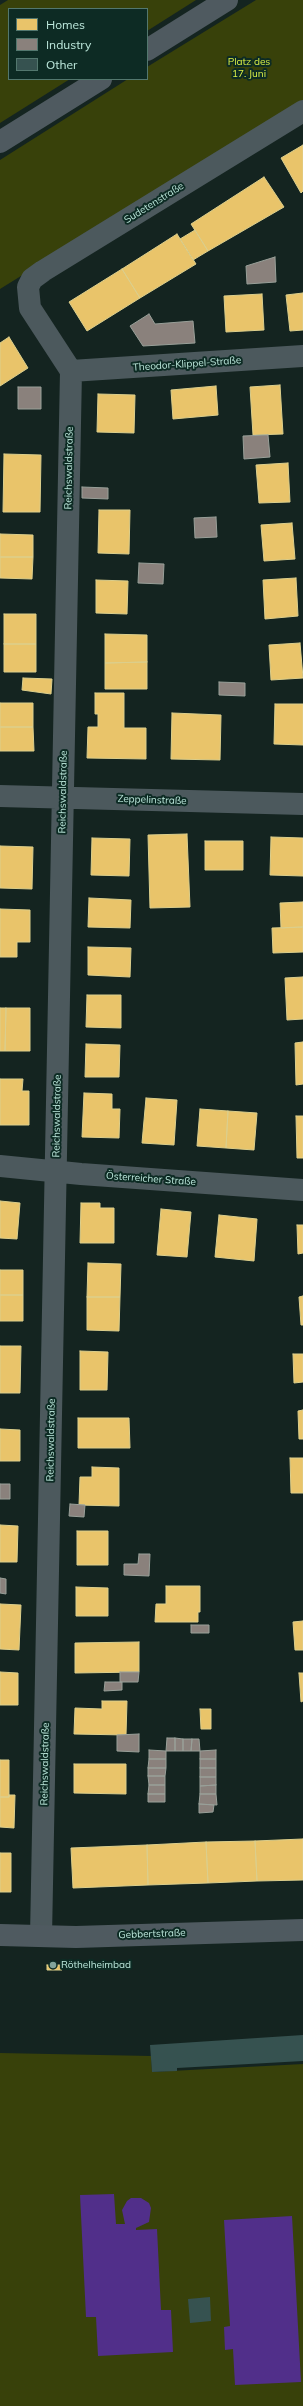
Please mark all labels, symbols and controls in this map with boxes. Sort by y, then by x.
legend [8,8,148,80]
text: Homes [46,17,85,32]
text: Industry [46,37,91,52]
park label: Platz des 17. Juni [228,56,270,80]
text: Other [46,57,77,72]
street label: Sudetenstraße [122,180,186,226]
street label: Theodor-Klippel-Straße [132,354,242,374]
street label: Reichswaldstraße [62,426,76,510]
street label: Reichswaldstraße [56,750,70,834]
street label: Zeppelinstraße [117,793,187,807]
street label: Reichswaldstraße [50,1074,64,1158]
street label: Österreicher Straße [106,1170,196,1188]
street label: Reichswaldstraße [44,1398,58,1482]
street label: Reichswaldstraße [38,1722,52,1806]
street label: Gebbertstraße [118,1927,186,1941]
place label: Röthelheimbad [61,1959,131,1971]
marker: Röthelheimbad [48,1960,58,1970]

